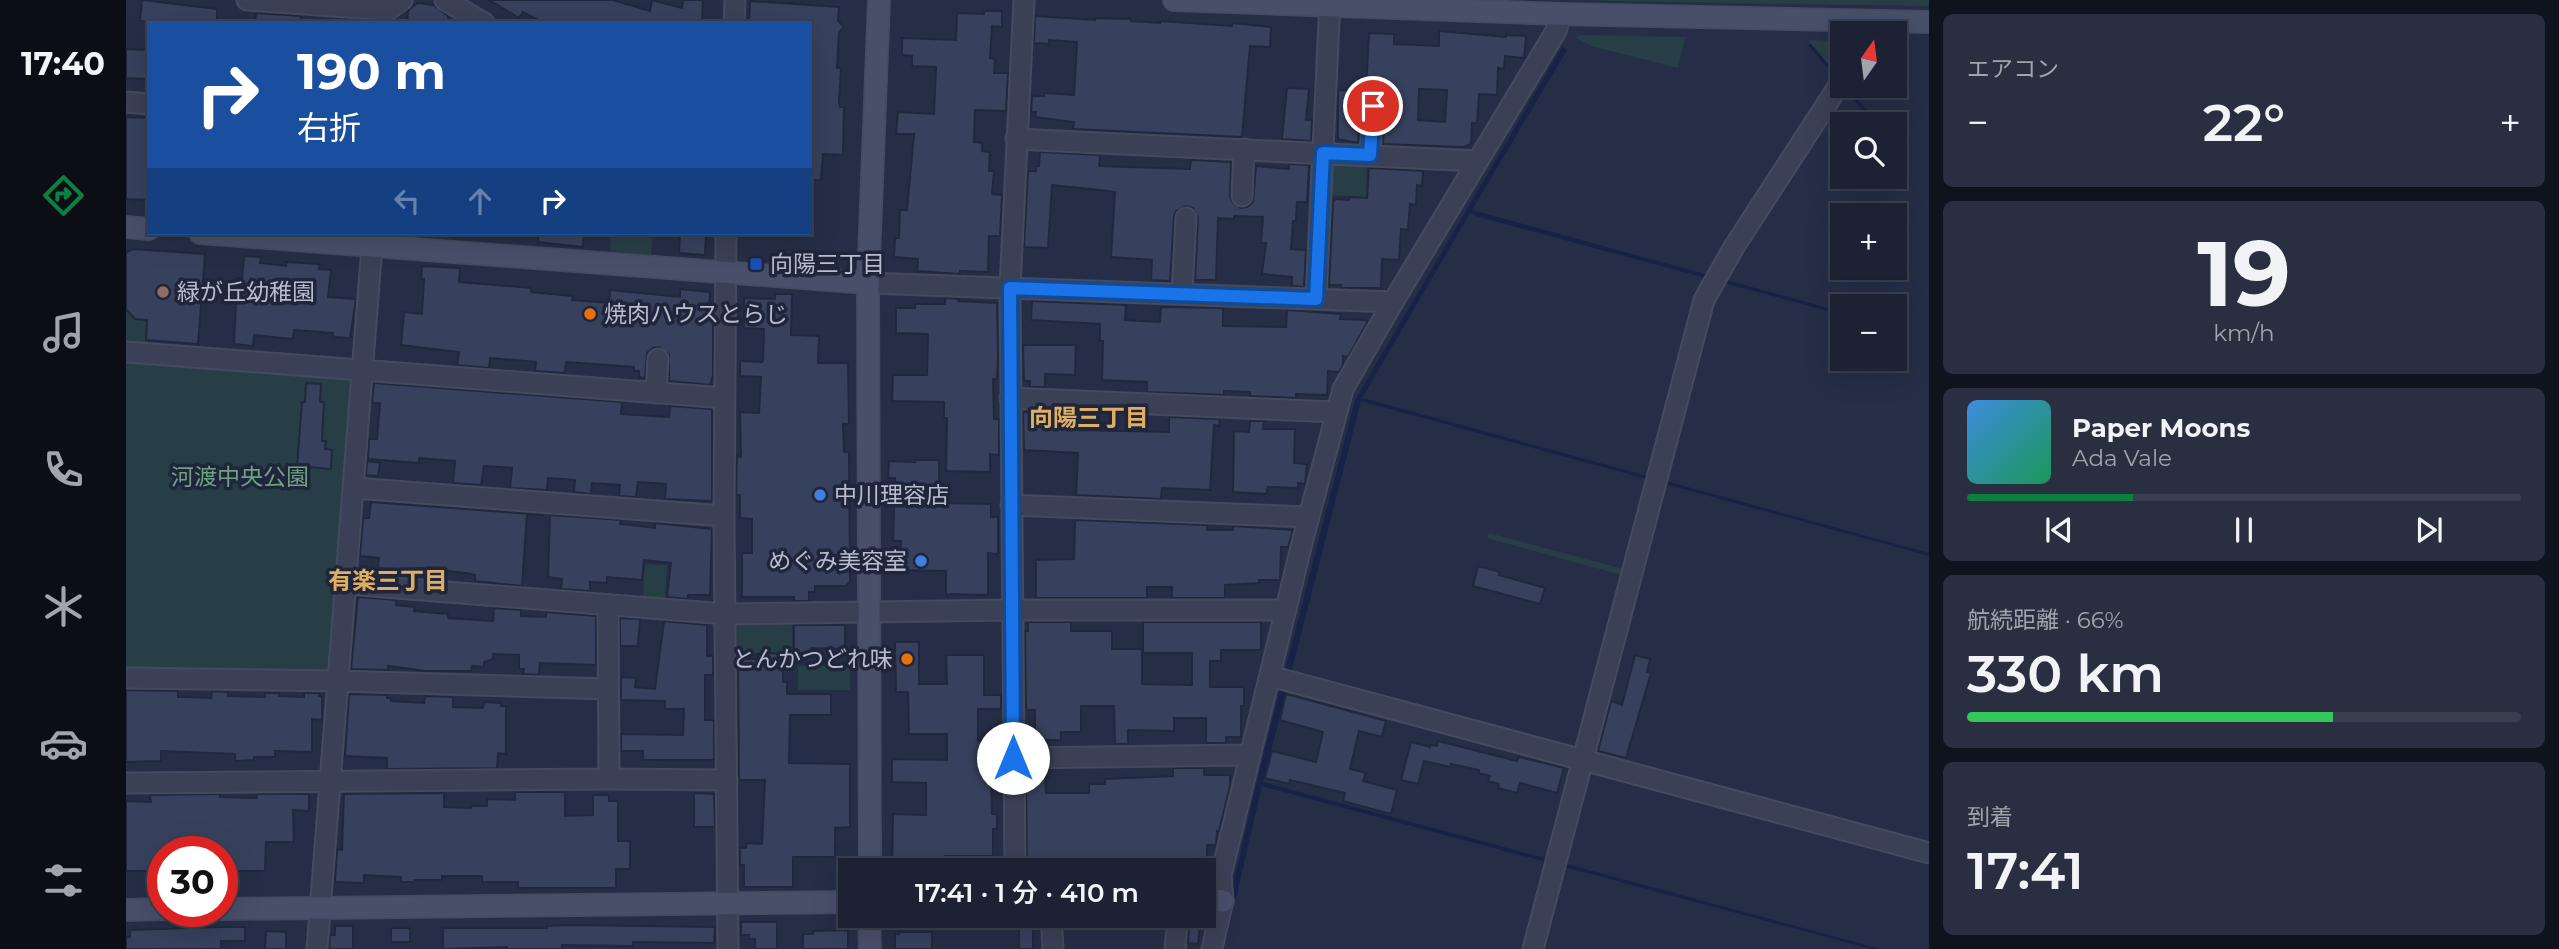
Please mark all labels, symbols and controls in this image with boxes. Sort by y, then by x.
north arrow [1830,21,1908,98]
map controls [1830,21,1907,371]
text: 190 m [297,42,446,101]
text: 17:40 [21,44,105,83]
icon: right [182,49,273,140]
text: エアコン [1967,55,2059,83]
pin [1343,76,1403,136]
icon: arrive [1354,87,1392,125]
text: 22° [2203,91,2285,154]
text: − [1967,99,1989,146]
text: + [2499,99,2521,146]
text: 右折 [297,108,361,147]
button: search [1830,112,1907,189]
icon: directions [39,171,88,220]
icon: left [388,182,426,220]
icon: ahead [461,182,499,220]
icon: right [534,182,572,220]
button: + [1830,203,1907,280]
text: 19 [2197,218,2291,329]
place label: 向陽三丁目 [770,250,885,278]
marker: 向陽三丁目 [748,256,764,272]
place label: 緑が丘幼稚園 [177,278,315,306]
marker: 緑が丘幼稚園 [155,284,171,300]
button: − [1830,294,1907,371]
place label: 焼肉ハウスとらじ [604,300,788,328]
marker: 焼肉ハウスとらじ [582,306,598,322]
icon: music [39,308,88,357]
text: km/h [2213,319,2275,347]
district label: 向陽三丁目 [1029,403,1149,432]
text: Paper Moons [2072,412,2250,444]
text: Ada Vale [2072,444,2172,472]
icon: phone [39,445,88,494]
park label: 河渡中央公園 [171,463,309,491]
place label: 中川理容店 [834,481,949,509]
marker: 中川理容店 [812,487,828,503]
icon: previous [2040,511,2078,549]
icon: pause [2225,511,2263,549]
icon: next [2410,511,2448,549]
place label: めぐみ美容室 [768,547,907,575]
marker: めぐみ美容室 [913,553,929,569]
district label: 有楽三丁目 [328,566,448,595]
icon: climate [39,582,88,631]
text: 航続距離 · 66% [1967,606,2123,634]
text: 330 km [1967,642,2164,705]
place label: とんかつどれ味 [732,645,893,673]
marker: とんかつどれ味 [899,651,915,667]
icon: car [39,719,88,768]
position arrow [976,721,1050,795]
text: 到着 [1967,803,2013,831]
speed limit sign: 30 [147,836,238,927]
text: 17:41 [1967,839,2084,902]
icon: filters [39,856,88,905]
text: 17:41 · 1 分 · 410 m [915,877,1139,909]

